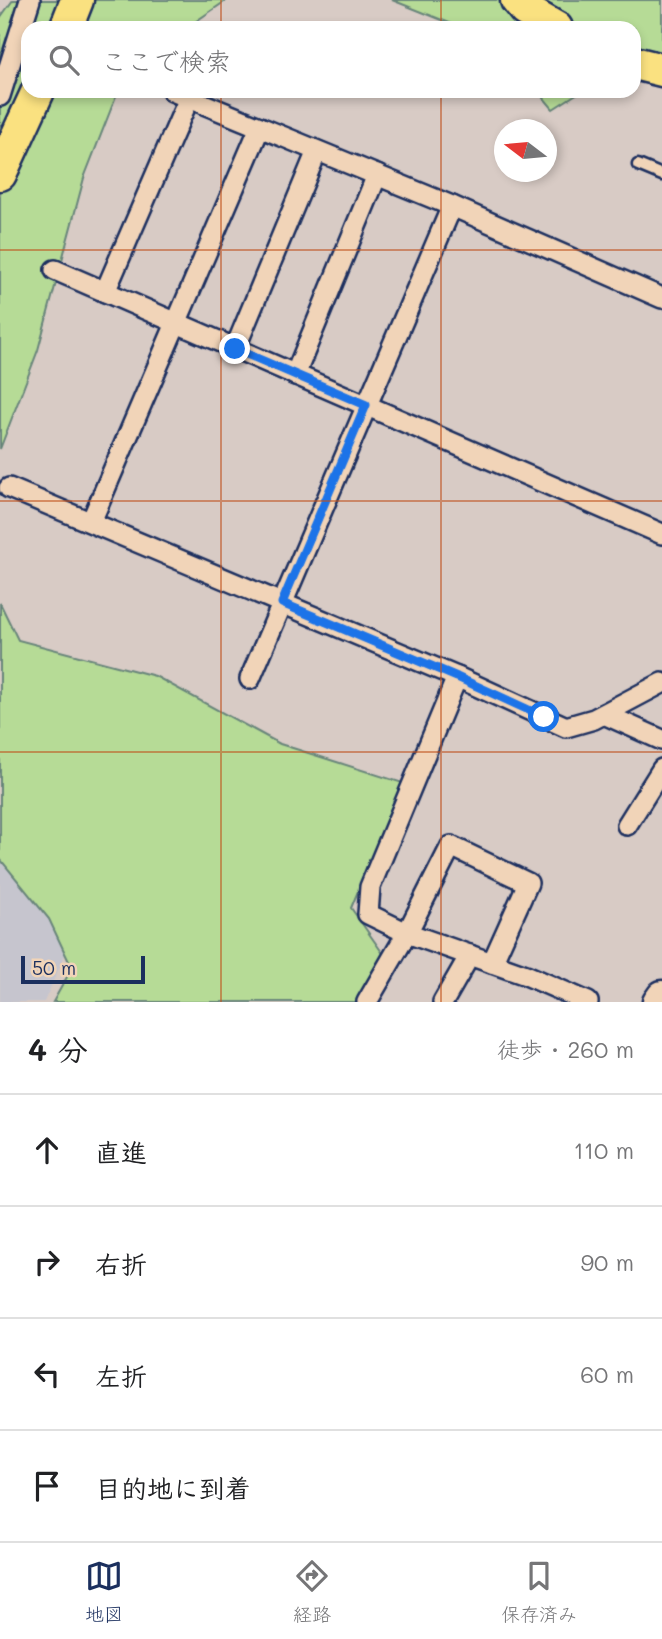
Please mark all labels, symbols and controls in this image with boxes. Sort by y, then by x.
search box [21,21,641,98]
icon: search [45,41,83,79]
text: ここで検索 [101,44,231,78]
north arrow [494,119,557,182]
route end [219,333,250,364]
route start [528,701,559,732]
scale bar [21,953,145,985]
text: 50 m [32,955,76,980]
text: 4 分 [28,1029,88,1069]
text: 徒歩 · 260 m [497,1034,634,1064]
icon: ahead [28,1131,66,1169]
text: 直進 [95,1135,147,1169]
text: 110 m [574,1135,634,1165]
icon: right [28,1243,66,1281]
text: 右折 [95,1247,147,1281]
text: 90 m [581,1247,634,1277]
icon: left [28,1355,66,1393]
text: 左折 [95,1359,147,1393]
text: 60 m [580,1359,634,1389]
icon: arrive [28,1467,66,1505]
text: 目的地に到着 [95,1471,251,1505]
tab: 地図 [85,1557,123,1626]
tab: 経路 [293,1557,331,1626]
tab: 保存済み [501,1557,577,1626]

